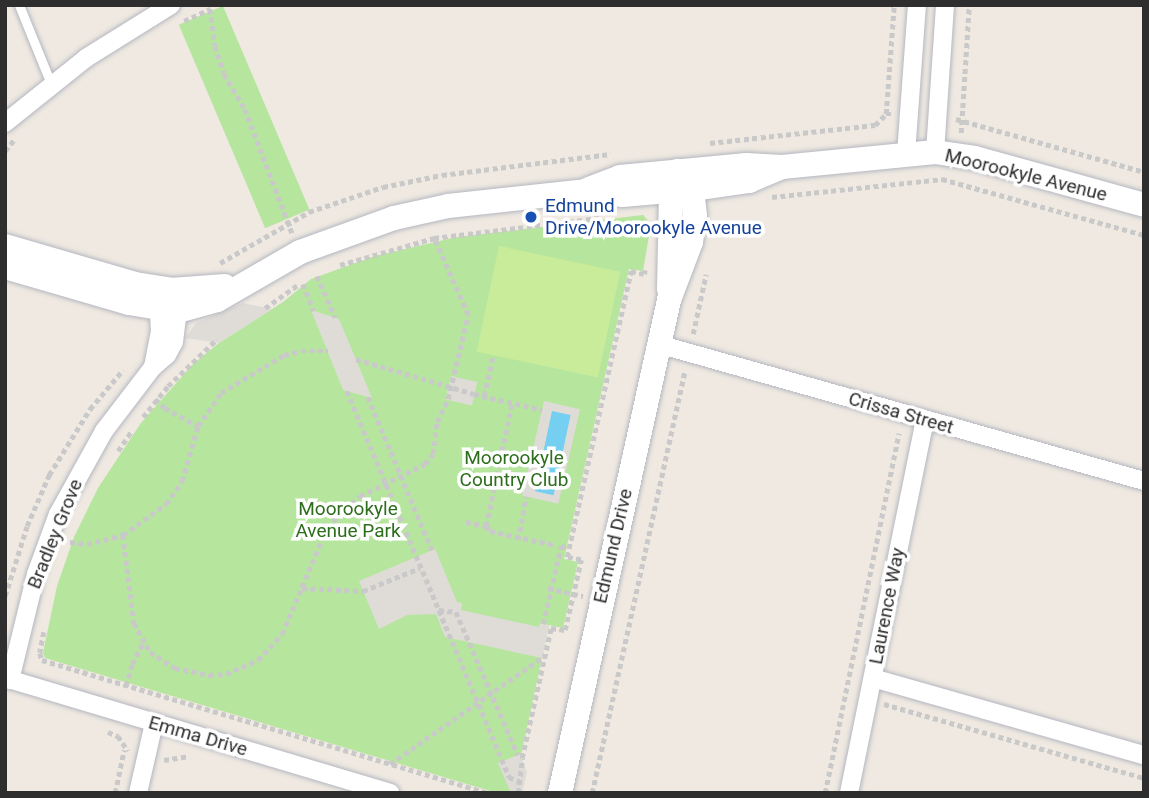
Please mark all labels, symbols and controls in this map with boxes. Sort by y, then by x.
street label: Moorookyle Avenue [943,144,1109,206]
place label: Edmund Drive/Moorookyle Avenue [545,195,762,239]
marker: Edmund Drive/Moorookyle Avenue [523,209,539,225]
street label: Crissa Street [846,387,956,439]
park label: Moorookyle Country Club [460,447,568,491]
street label: Bradley Grove [23,476,87,592]
street label: Edmund Drive [589,486,637,606]
park label: Moorookyle Avenue Park [295,498,401,542]
street label: Laurence Way [865,546,909,666]
street label: Emma Drive [146,711,250,761]

